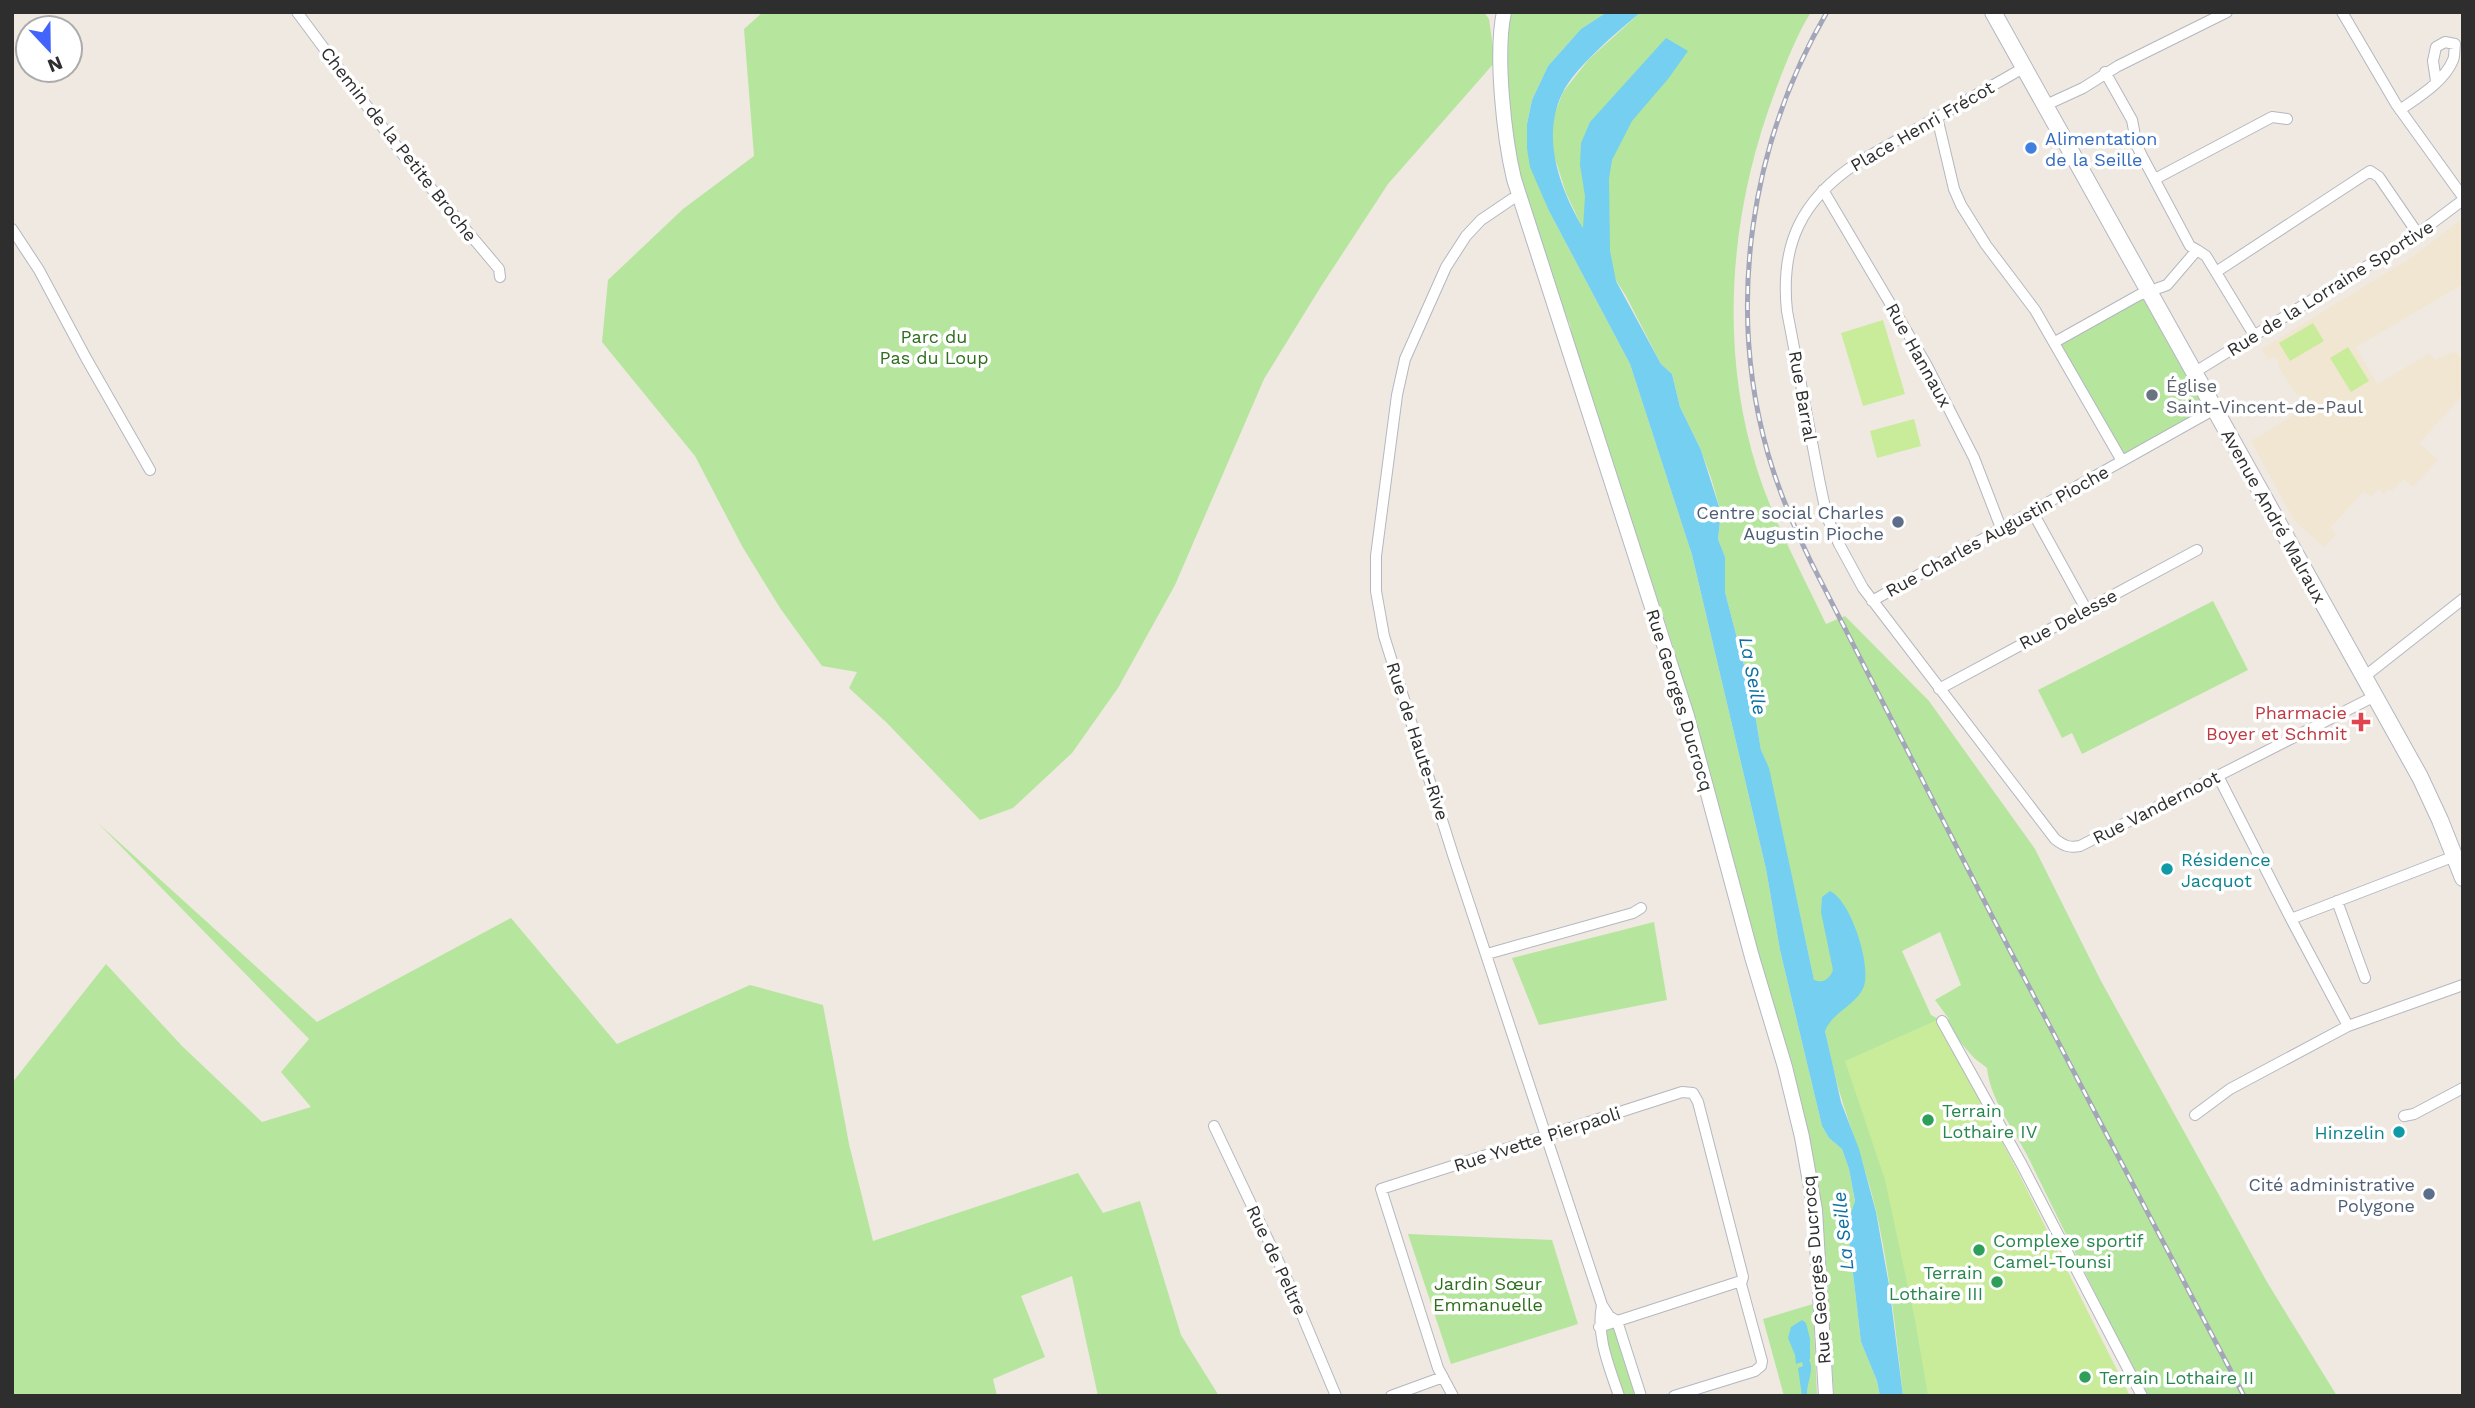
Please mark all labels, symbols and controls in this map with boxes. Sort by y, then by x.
north arrow [14,14,84,84]
street label: Chemin de la Petite Broche [317,43,481,245]
text: N [44,51,66,78]
street label: Place Henri Frécot [1847,76,1998,176]
place label: Alimentation de la Seille [2045,128,2157,170]
marker: Alimentation de la Seille [2023,140,2039,156]
street label: Rue de la Lorraine Sportive [2223,216,2437,360]
street label: Rue Hannaux [1882,299,1956,411]
park label: Parc du Pas du Loup [879,326,989,368]
street label: Rue Barral [1785,349,1821,443]
place label: Église Saint-Vincent-de-Paul [2166,375,2364,417]
marker: Église Saint-Vincent-de-Paul [2144,387,2160,403]
street label: Avenue André Malraux [2217,425,2331,607]
street label: Rue Charles Augustin Pioche [1882,461,2112,601]
place label: Centre social Charles Augustin Pioche [1696,502,1884,544]
marker: Centre social Charles Augustin Pioche [1890,514,1906,530]
street label: Rue Delesse [2015,584,2121,654]
street label: Rue Georges Ducrocq [1642,606,1718,794]
water label: La Seille [1734,635,1772,717]
street label: Rue de Haute-Rive [1382,659,1454,823]
place label: Pharmacie Boyer et Schmit [2206,702,2347,744]
marker: Pharmacie Boyer et Schmit [2353,714,2369,730]
street label: Rue Vandernoot [2089,766,2223,848]
place label: Résidence Jacquot [2181,849,2271,891]
marker: Résidence Jacquot [2159,861,2175,877]
place label: Terrain Lothaire IV [1942,1100,2038,1142]
street label: Rue Yvette Pierpaoli [1451,1102,1623,1176]
marker: Terrain Lothaire IV [1920,1112,1936,1128]
place label: Hinzelin [2315,1122,2385,1143]
marker: Hinzelin [2391,1124,2407,1140]
place label: Cité administrative Polygone [2248,1174,2415,1216]
street label: Rue Georges Ducrocq [1797,1175,1835,1365]
marker: Cité administrative Polygone [2421,1186,2437,1202]
water label: La Seille [1827,1191,1859,1271]
street label: Rue de Peltre [1242,1202,1312,1318]
place label: Complexe sportif Camel-Tounsi [1993,1230,2144,1272]
marker: Complexe sportif Camel-Tounsi [1971,1242,1987,1258]
place label: Terrain Lothaire III [1889,1262,1983,1304]
park label: Jardin Sœur Emmanuelle [1433,1273,1543,1315]
marker: Terrain Lothaire III [1989,1274,2005,1290]
place label: Terrain Lothaire II [2099,1367,2254,1388]
marker: Terrain Lothaire II [2077,1369,2093,1385]

